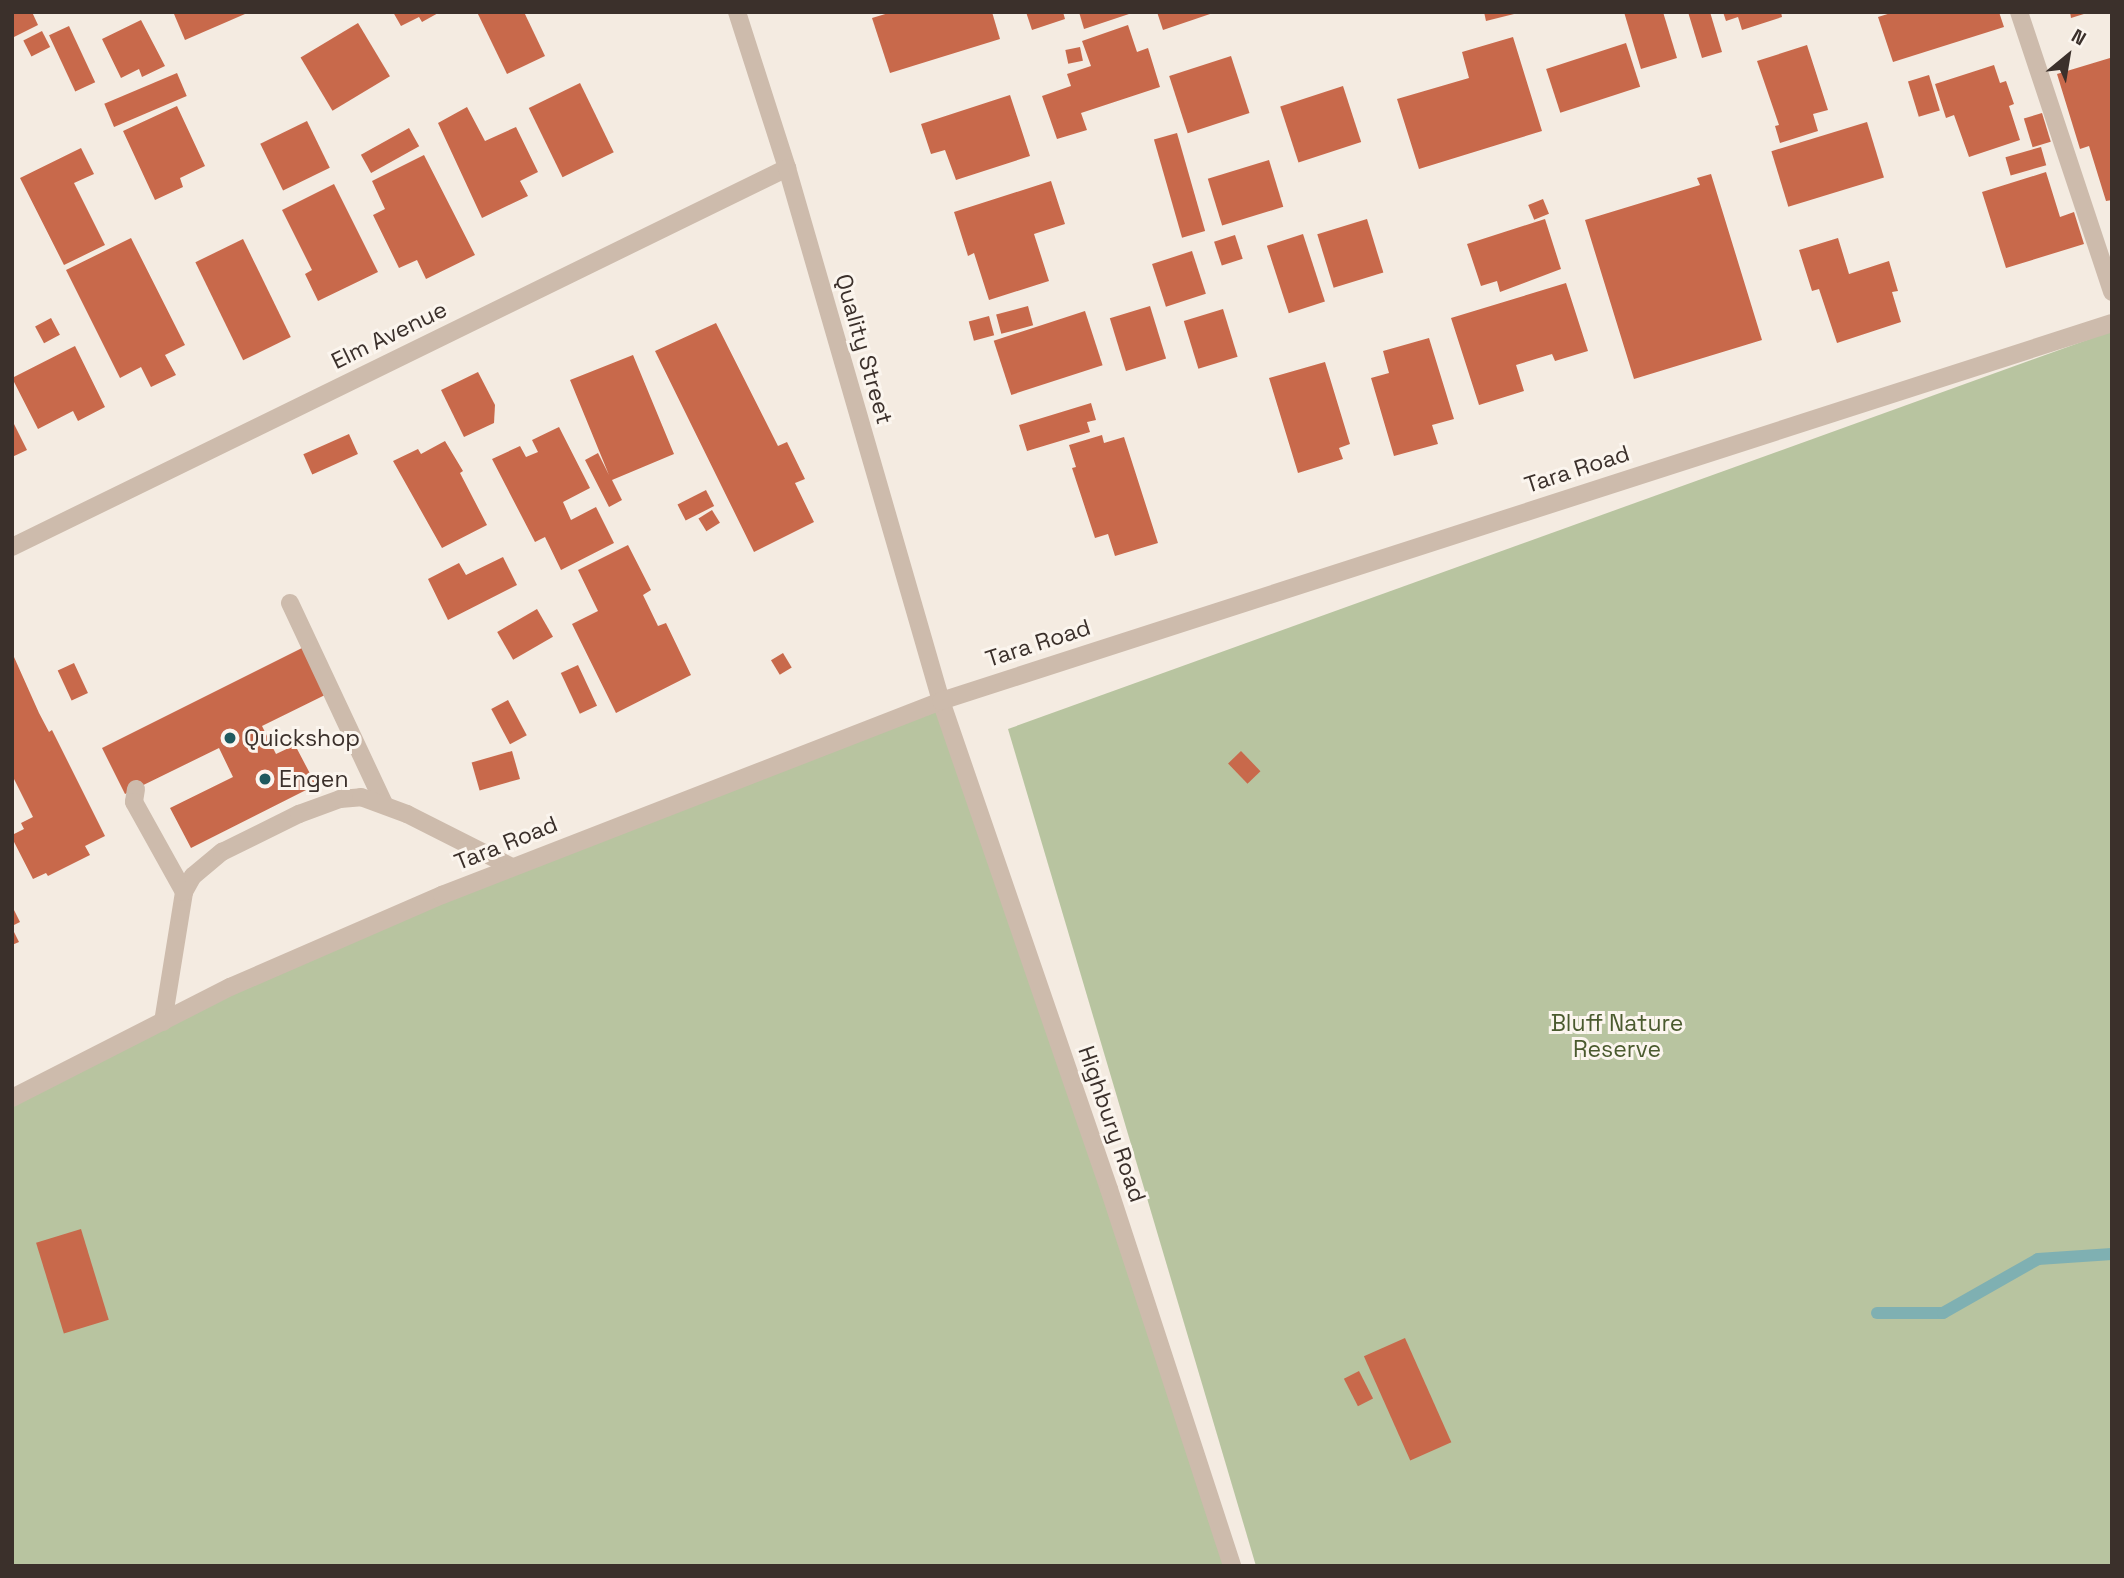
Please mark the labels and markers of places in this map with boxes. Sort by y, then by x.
place label: Quickshop [244,724,360,752]
marker: Quickshop [222,730,238,746]
place label: Engen [279,765,349,793]
marker: Engen [257,771,273,787]

